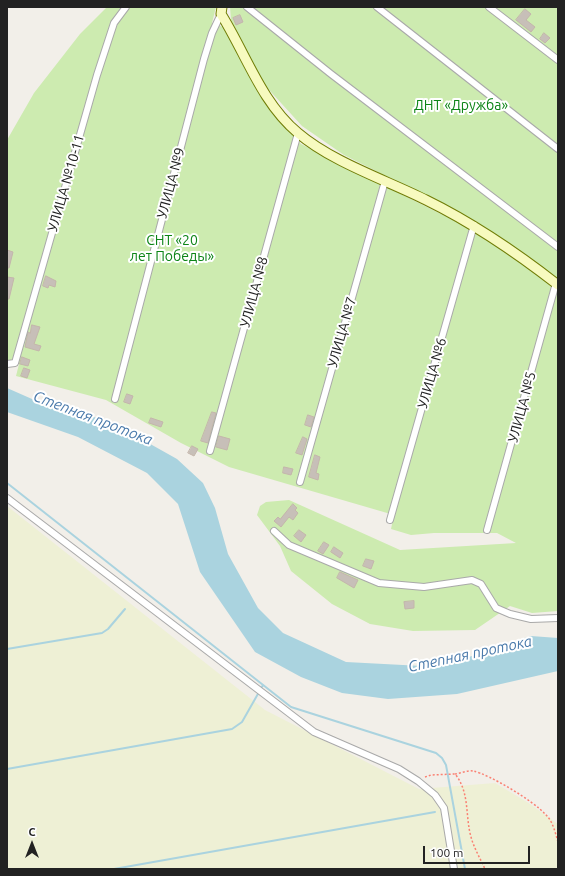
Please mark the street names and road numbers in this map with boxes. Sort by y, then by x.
street label: УЛИЦА №10-11 [44,132,88,234]
street label: УЛИЦА №9 [153,146,189,220]
street label: УЛИЦА №8 [236,255,272,329]
street label: УЛИЦА №7 [324,295,360,369]
street label: УЛИЦА №6 [414,336,450,410]
street label: УЛИЦА №5 [504,370,540,444]

